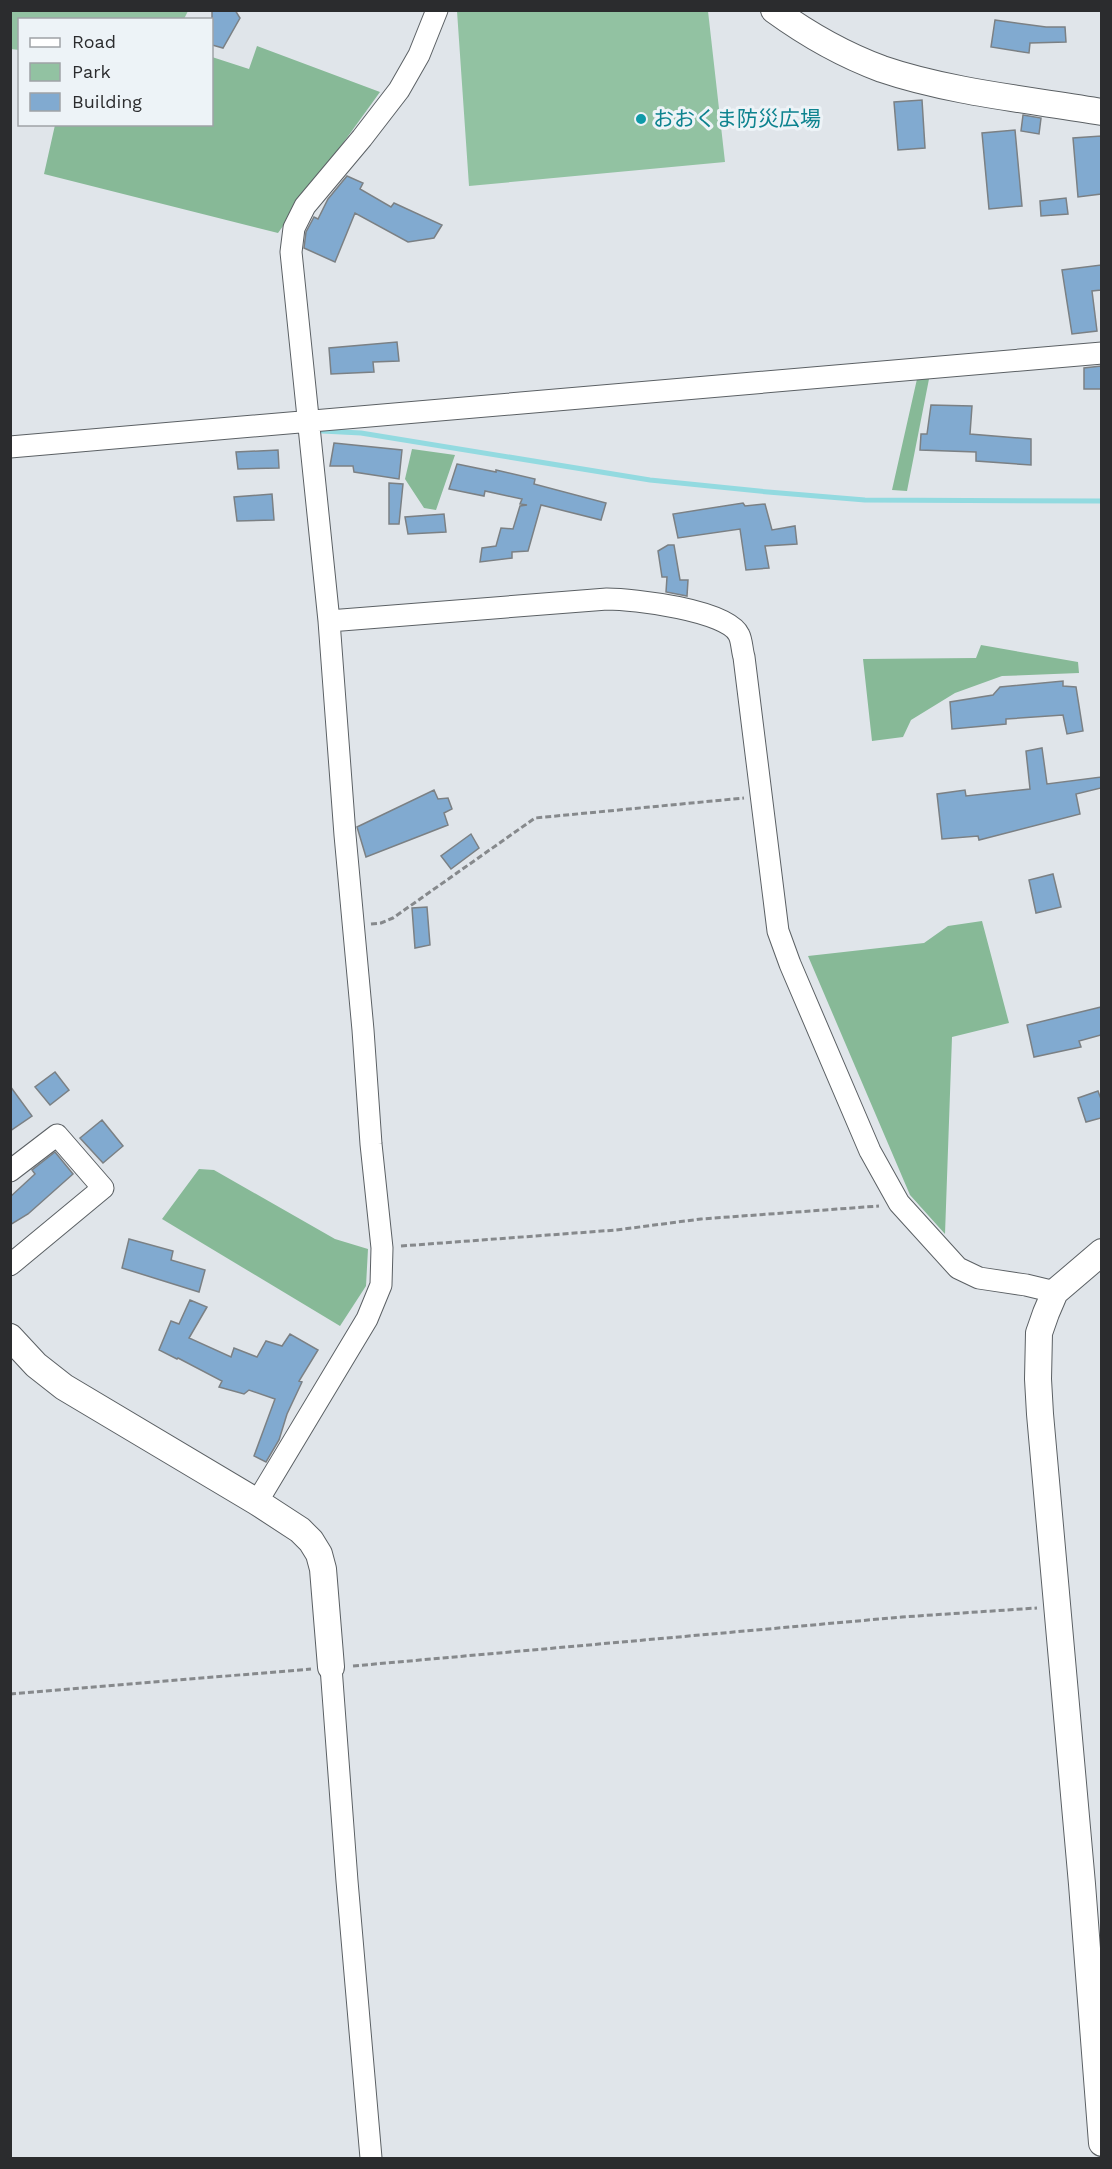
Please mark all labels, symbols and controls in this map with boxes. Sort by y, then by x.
legend [18,18,213,126]
text: Road [72,31,116,52]
text: Park [72,61,111,82]
text: Building [72,91,142,112]
place label: おおくま防災広場 [653,106,821,131]
marker: おおくま防災広場 [634,112,648,126]

